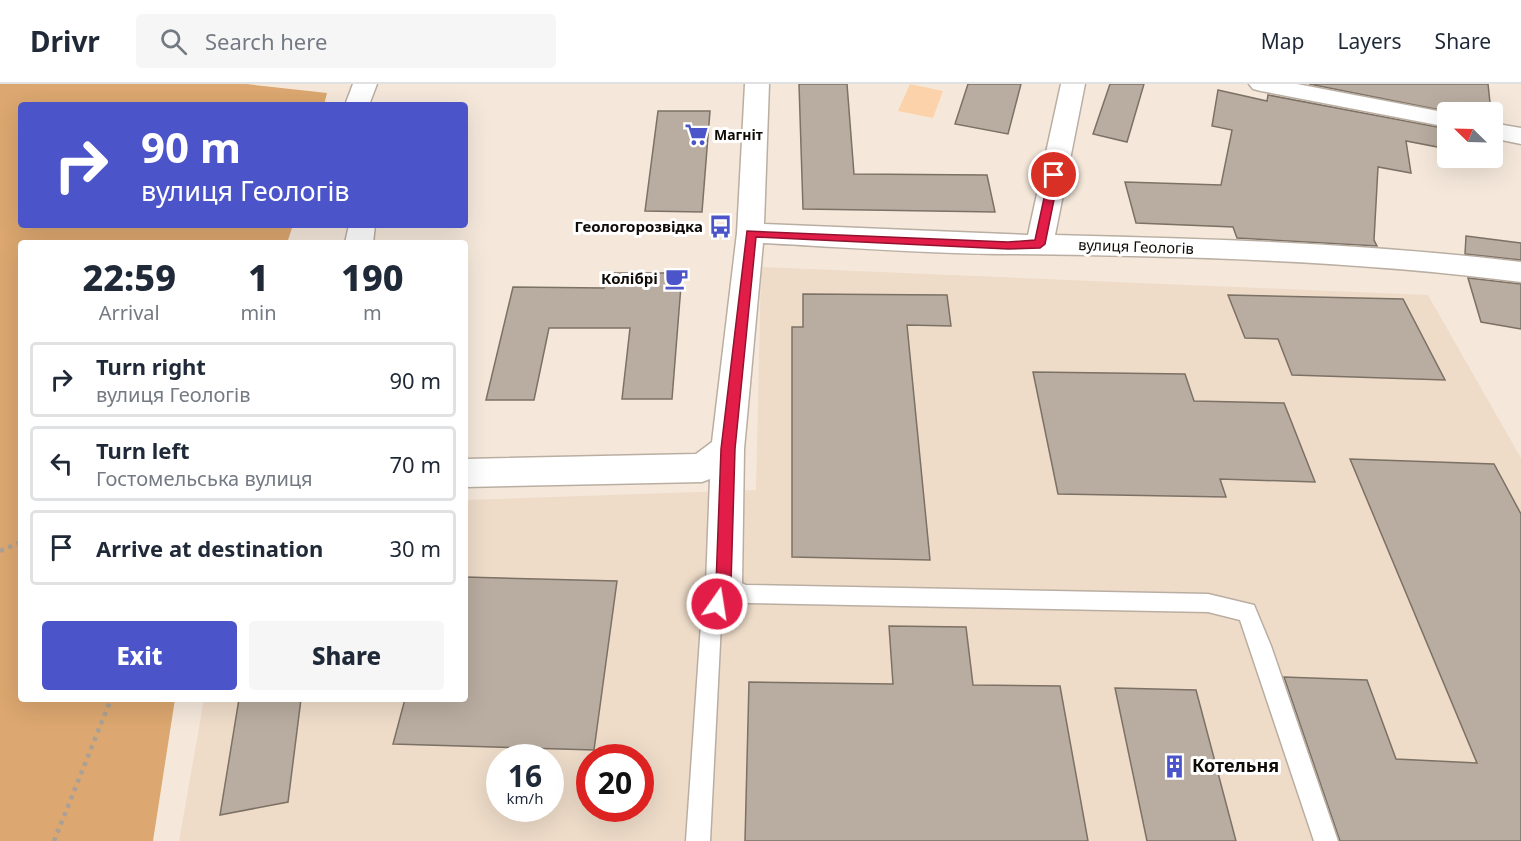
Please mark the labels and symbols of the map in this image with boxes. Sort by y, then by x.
north arrow [1437,102,1503,168]
supermarket icon: Магніт [683,122,709,148]
place label: Магніт [714,125,763,144]
pin [1028,149,1079,200]
bus stop icon: Геологорозвідка [708,214,734,240]
place label: Геологорозвідка [575,216,703,236]
street label: вулиця Геологів [1078,234,1194,258]
cafe icon: Колібрі [663,266,689,292]
place label: Колібрі [601,268,658,288]
position arrow [685,572,749,636]
speed limit sign: 20 [576,744,654,822]
building icon: Котельня [1161,753,1187,779]
place label: Котельня [1192,753,1279,777]

